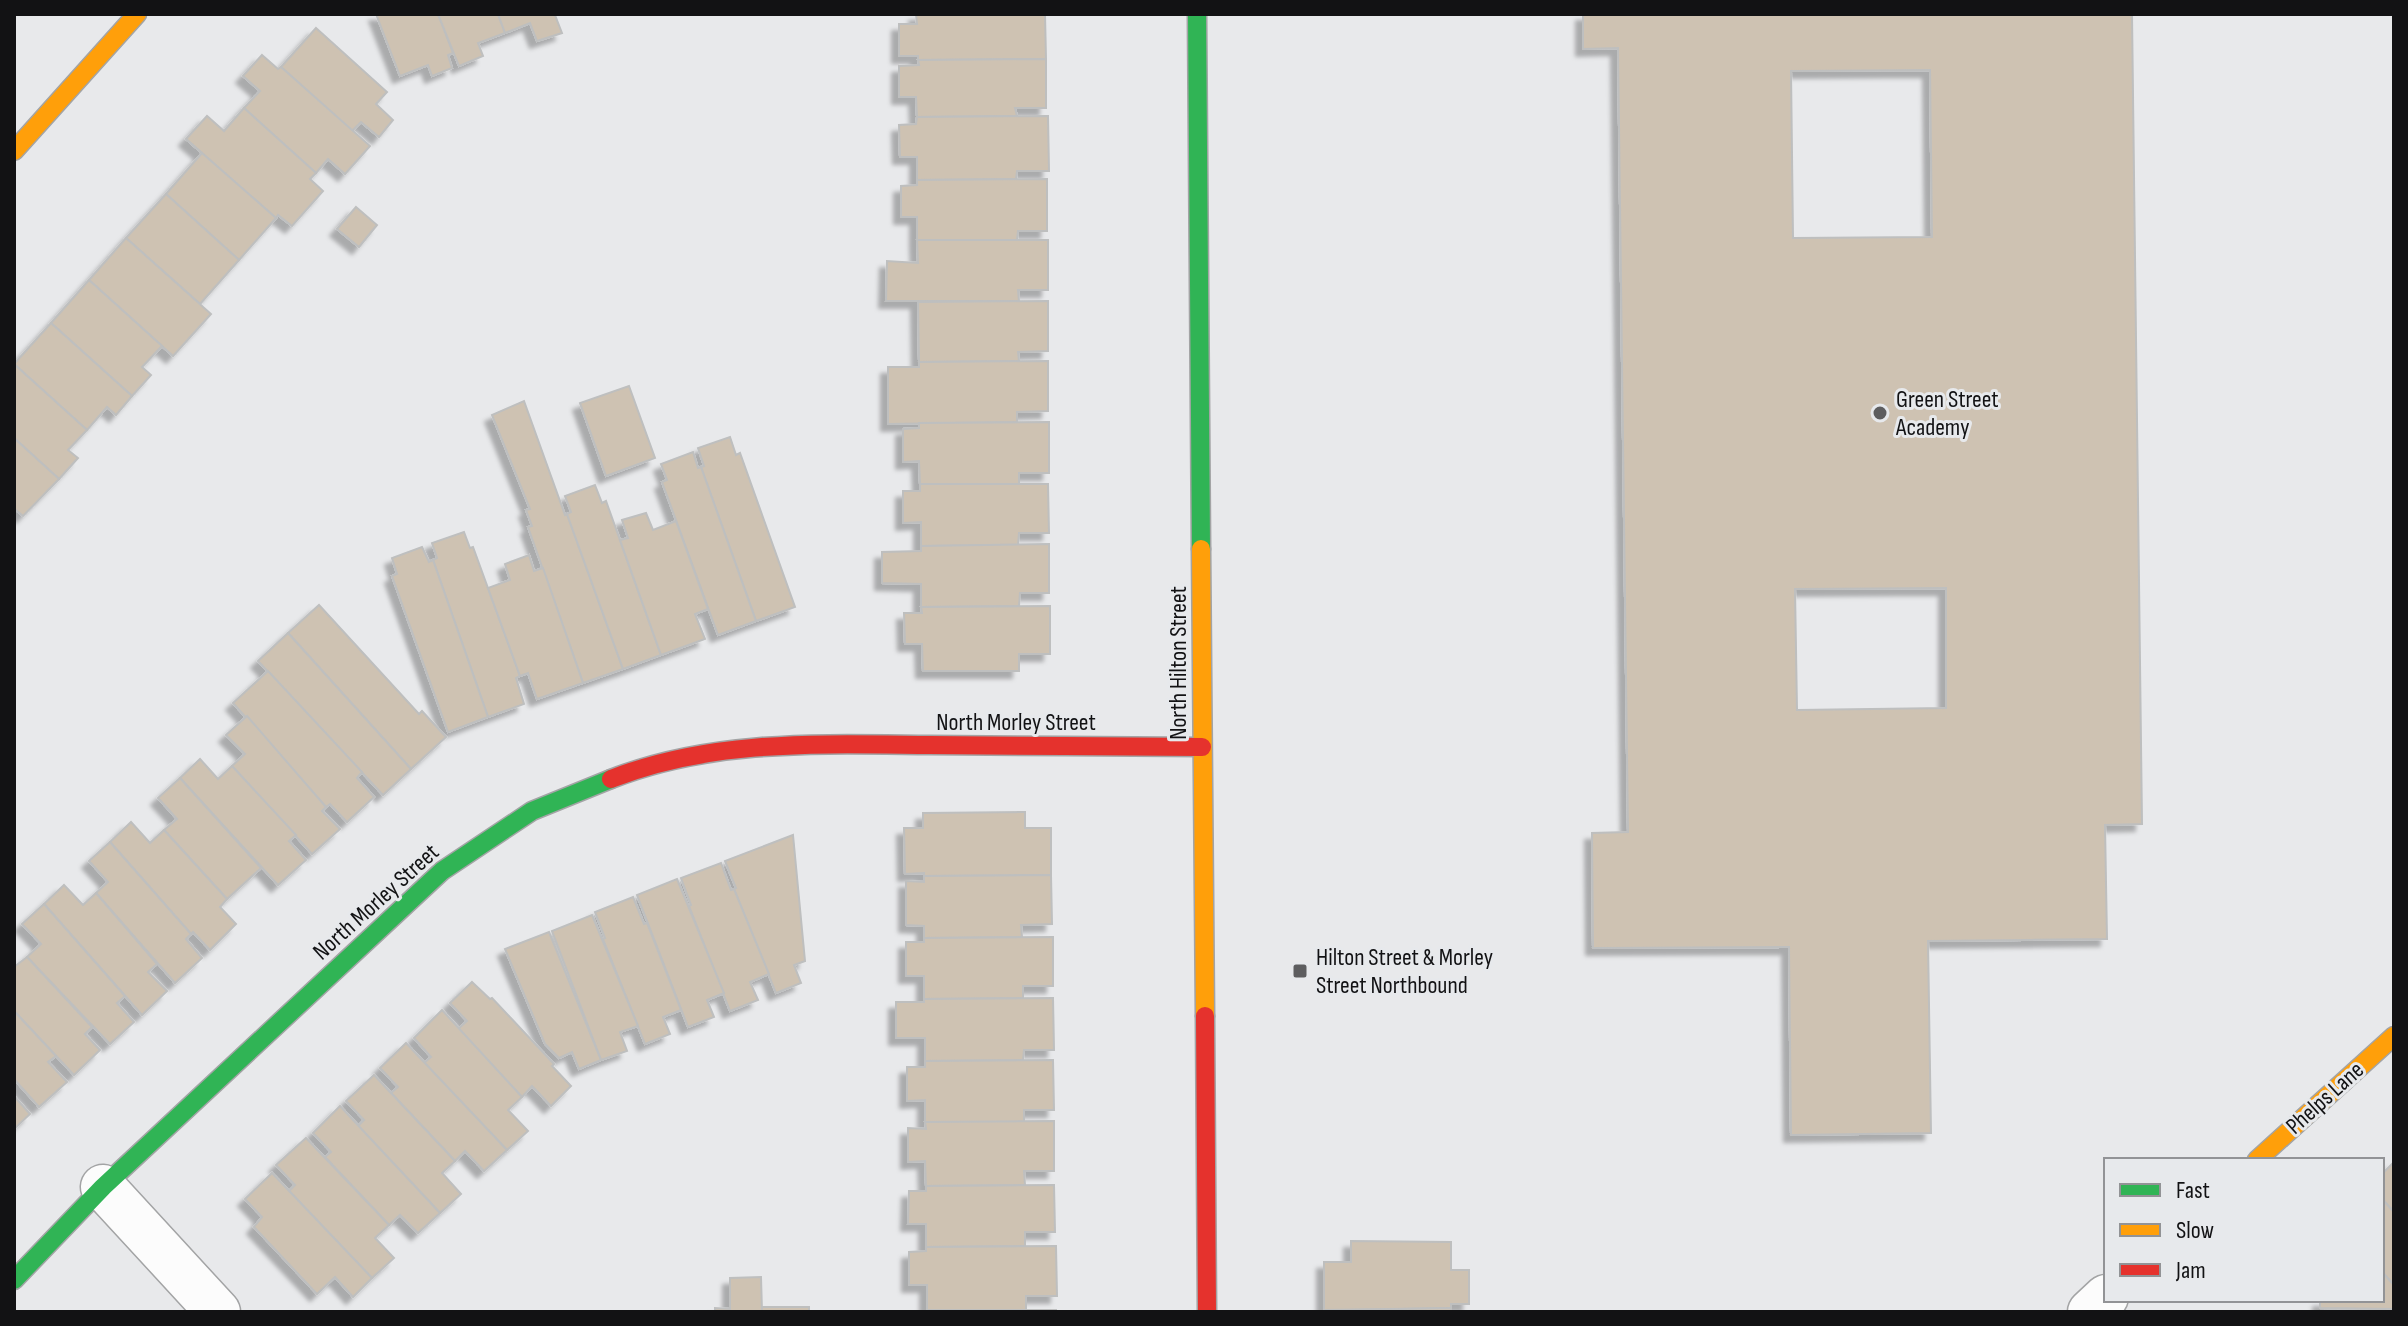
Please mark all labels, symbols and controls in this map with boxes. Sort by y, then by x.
place label: Green Street Academy [1895,385,1999,442]
marker: Green Street Academy [1871,404,1889,422]
street label: North Hilton Street [1164,586,1193,740]
street label: North Morley Street [936,708,1096,737]
street label: North Morley Street [307,838,445,966]
place label: Hilton Street & Morley Street Northbound [1316,943,1493,1000]
marker: Hilton Street & Morley Street Northbound [1291,962,1309,980]
street label: Phelps Lane [2280,1055,2370,1141]
legend [2104,1158,2384,1302]
text: Fast [2176,1176,2210,1205]
text: Slow [2176,1216,2214,1245]
text: Jam [2175,1256,2206,1285]

